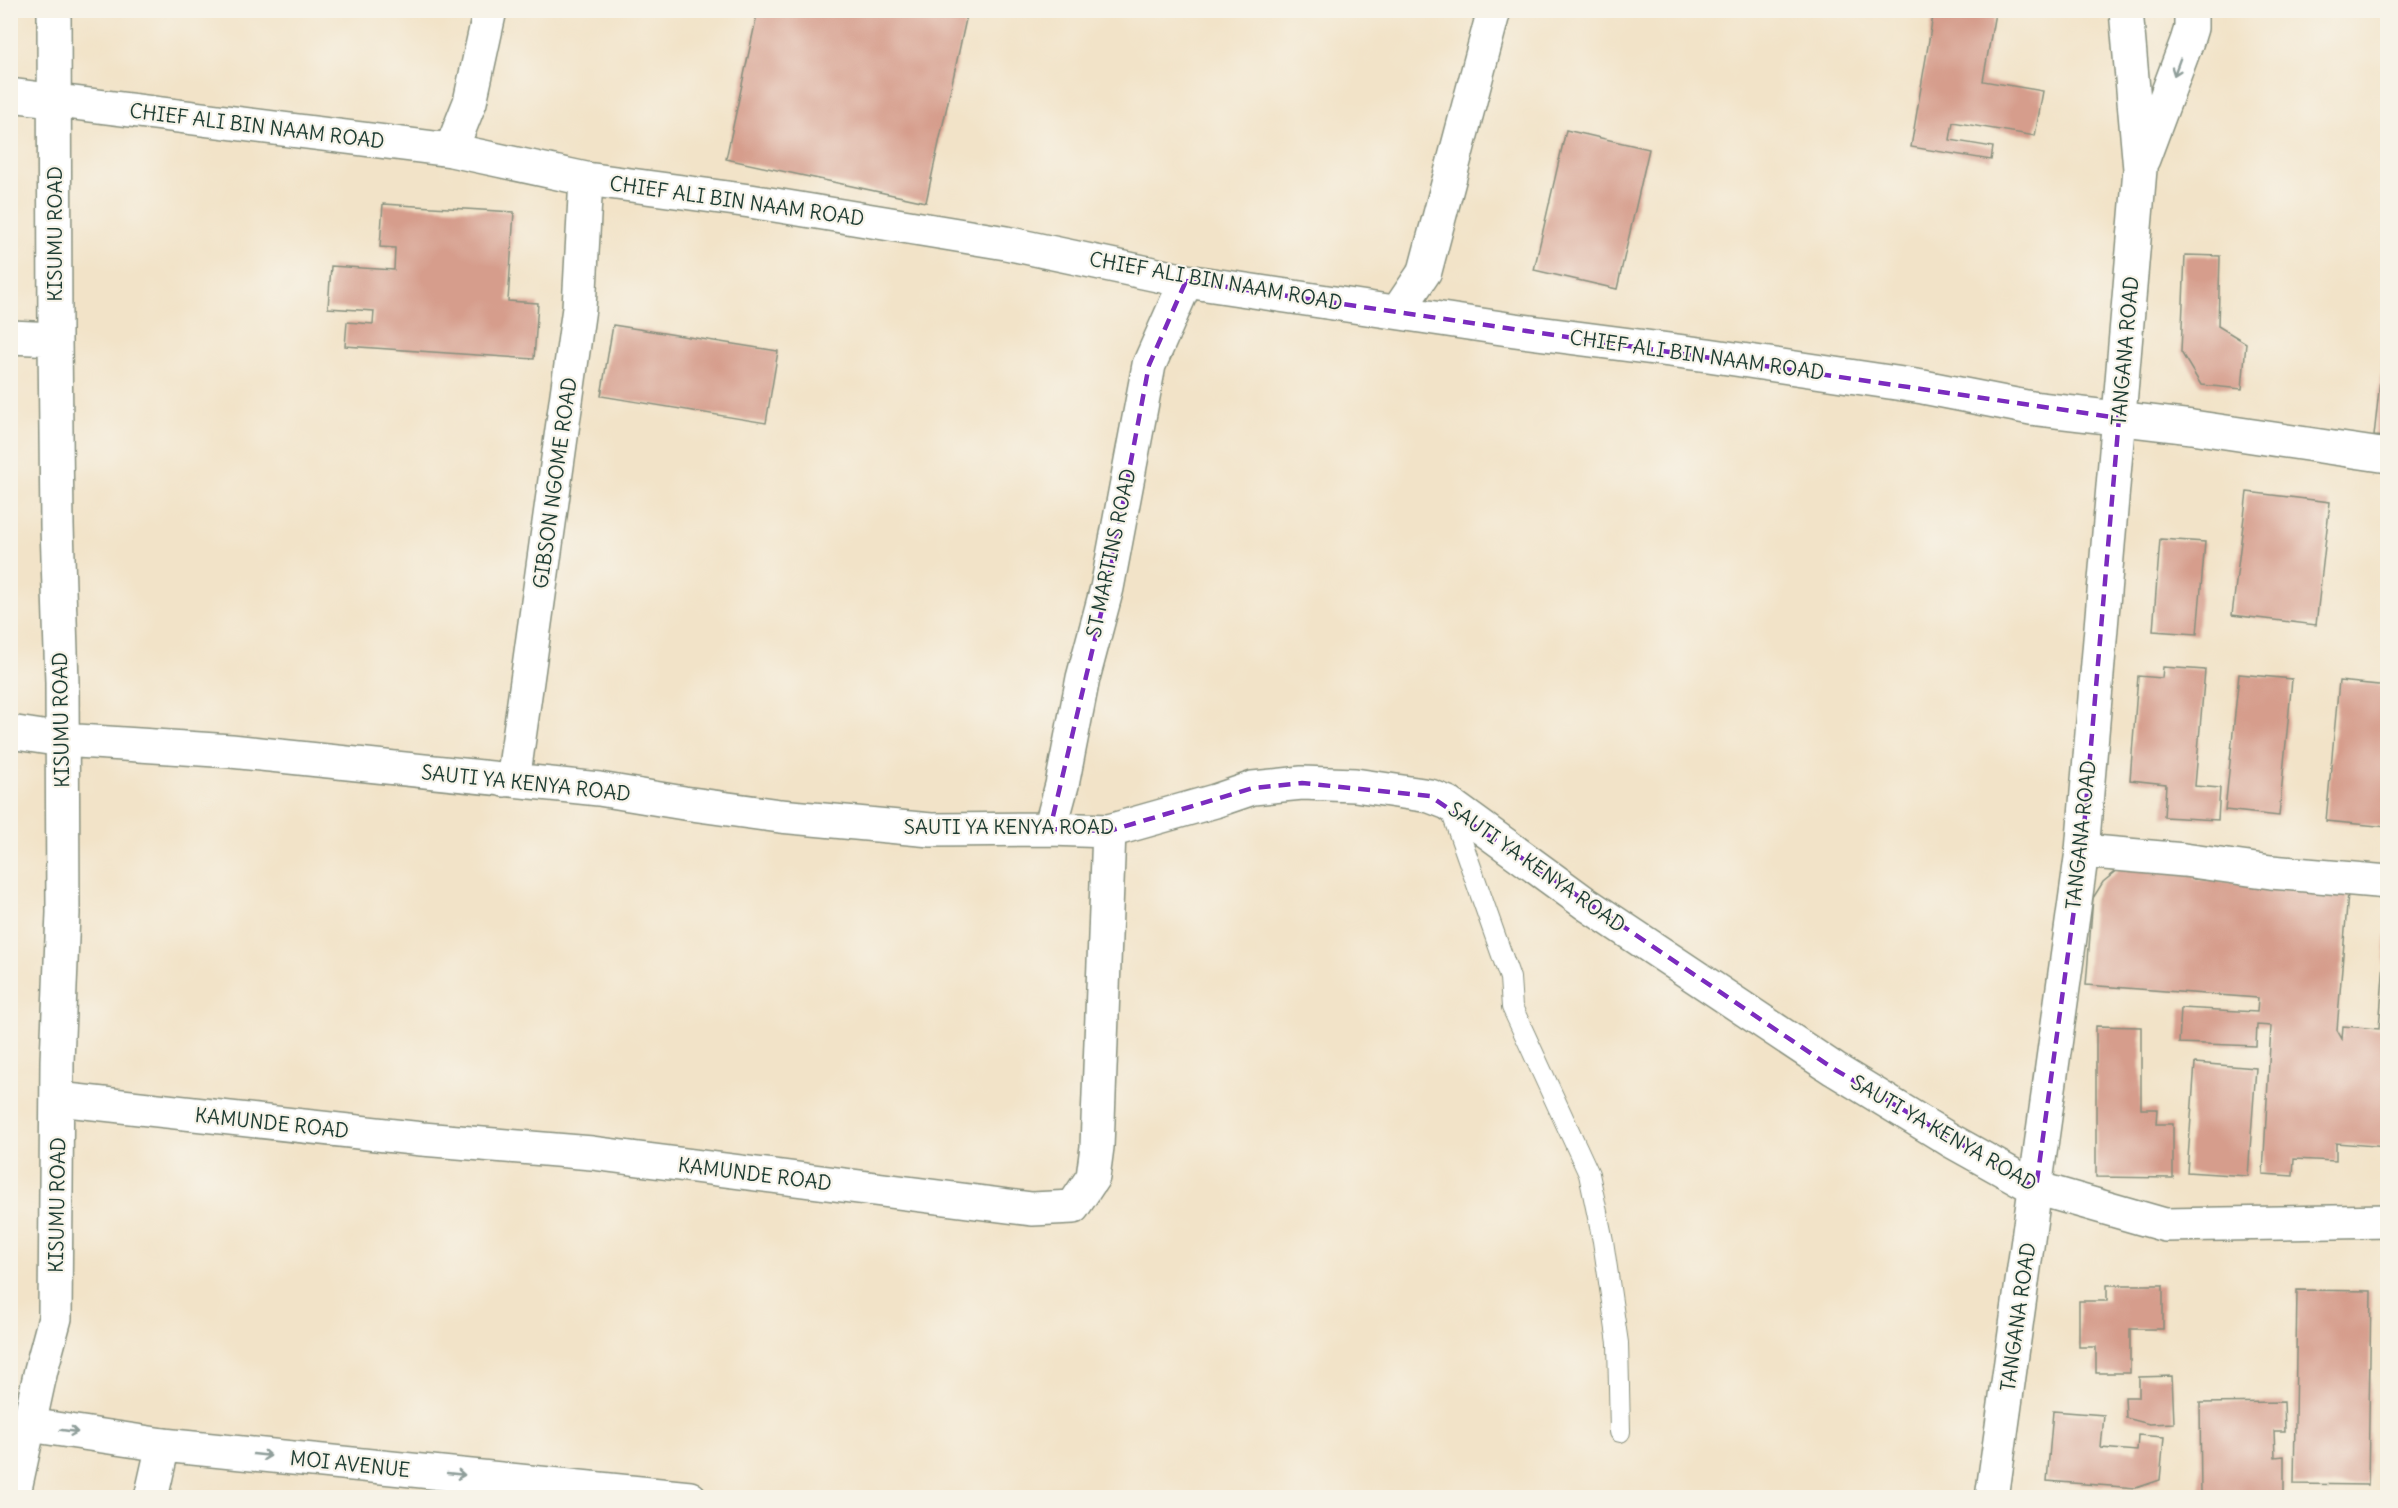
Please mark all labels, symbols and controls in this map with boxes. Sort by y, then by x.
one-way arrow [2171,57,2182,76]
street label: CHIEF ALI BIN NAAM ROAD [128,97,386,154]
street label: KISUMU ROAD [42,166,67,302]
street label: CHIEF ALI BIN NAAM ROAD [608,170,866,231]
street label: CHIEF ALI BIN NAAM ROAD [1087,246,1345,315]
street label: TANGANA ROAD [2106,275,2143,427]
street label: CHIEF ALI BIN NAAM ROAD [1568,324,1826,385]
street label: GIBSON NGOME ROAD [527,376,582,590]
street label: ST MARTINS ROAD [1080,466,1141,639]
street label: KISUMU ROAD [47,652,74,788]
street label: SAUTI YA KENYA ROAD [420,759,632,806]
street label: TANGANA ROAD [2060,759,2101,911]
street label: SAUTI YA KENYA ROAD [1444,796,1631,937]
street label: SAUTI YA KENYA ROAD [904,814,1114,839]
street label: SAUTI YA KENYA ROAD [1847,1069,2042,1196]
street label: KAMUNDE ROAD [194,1102,350,1143]
street label: KISUMU ROAD [43,1137,70,1273]
street label: KAMUNDE ROAD [677,1152,833,1195]
street label: TANGANA ROAD [1995,1241,2040,1393]
one-way arrow [58,1426,78,1437]
street label: MOI AVENUE [289,1445,411,1482]
one-way arrow [252,1450,272,1461]
one-way arrow [446,1469,466,1480]

